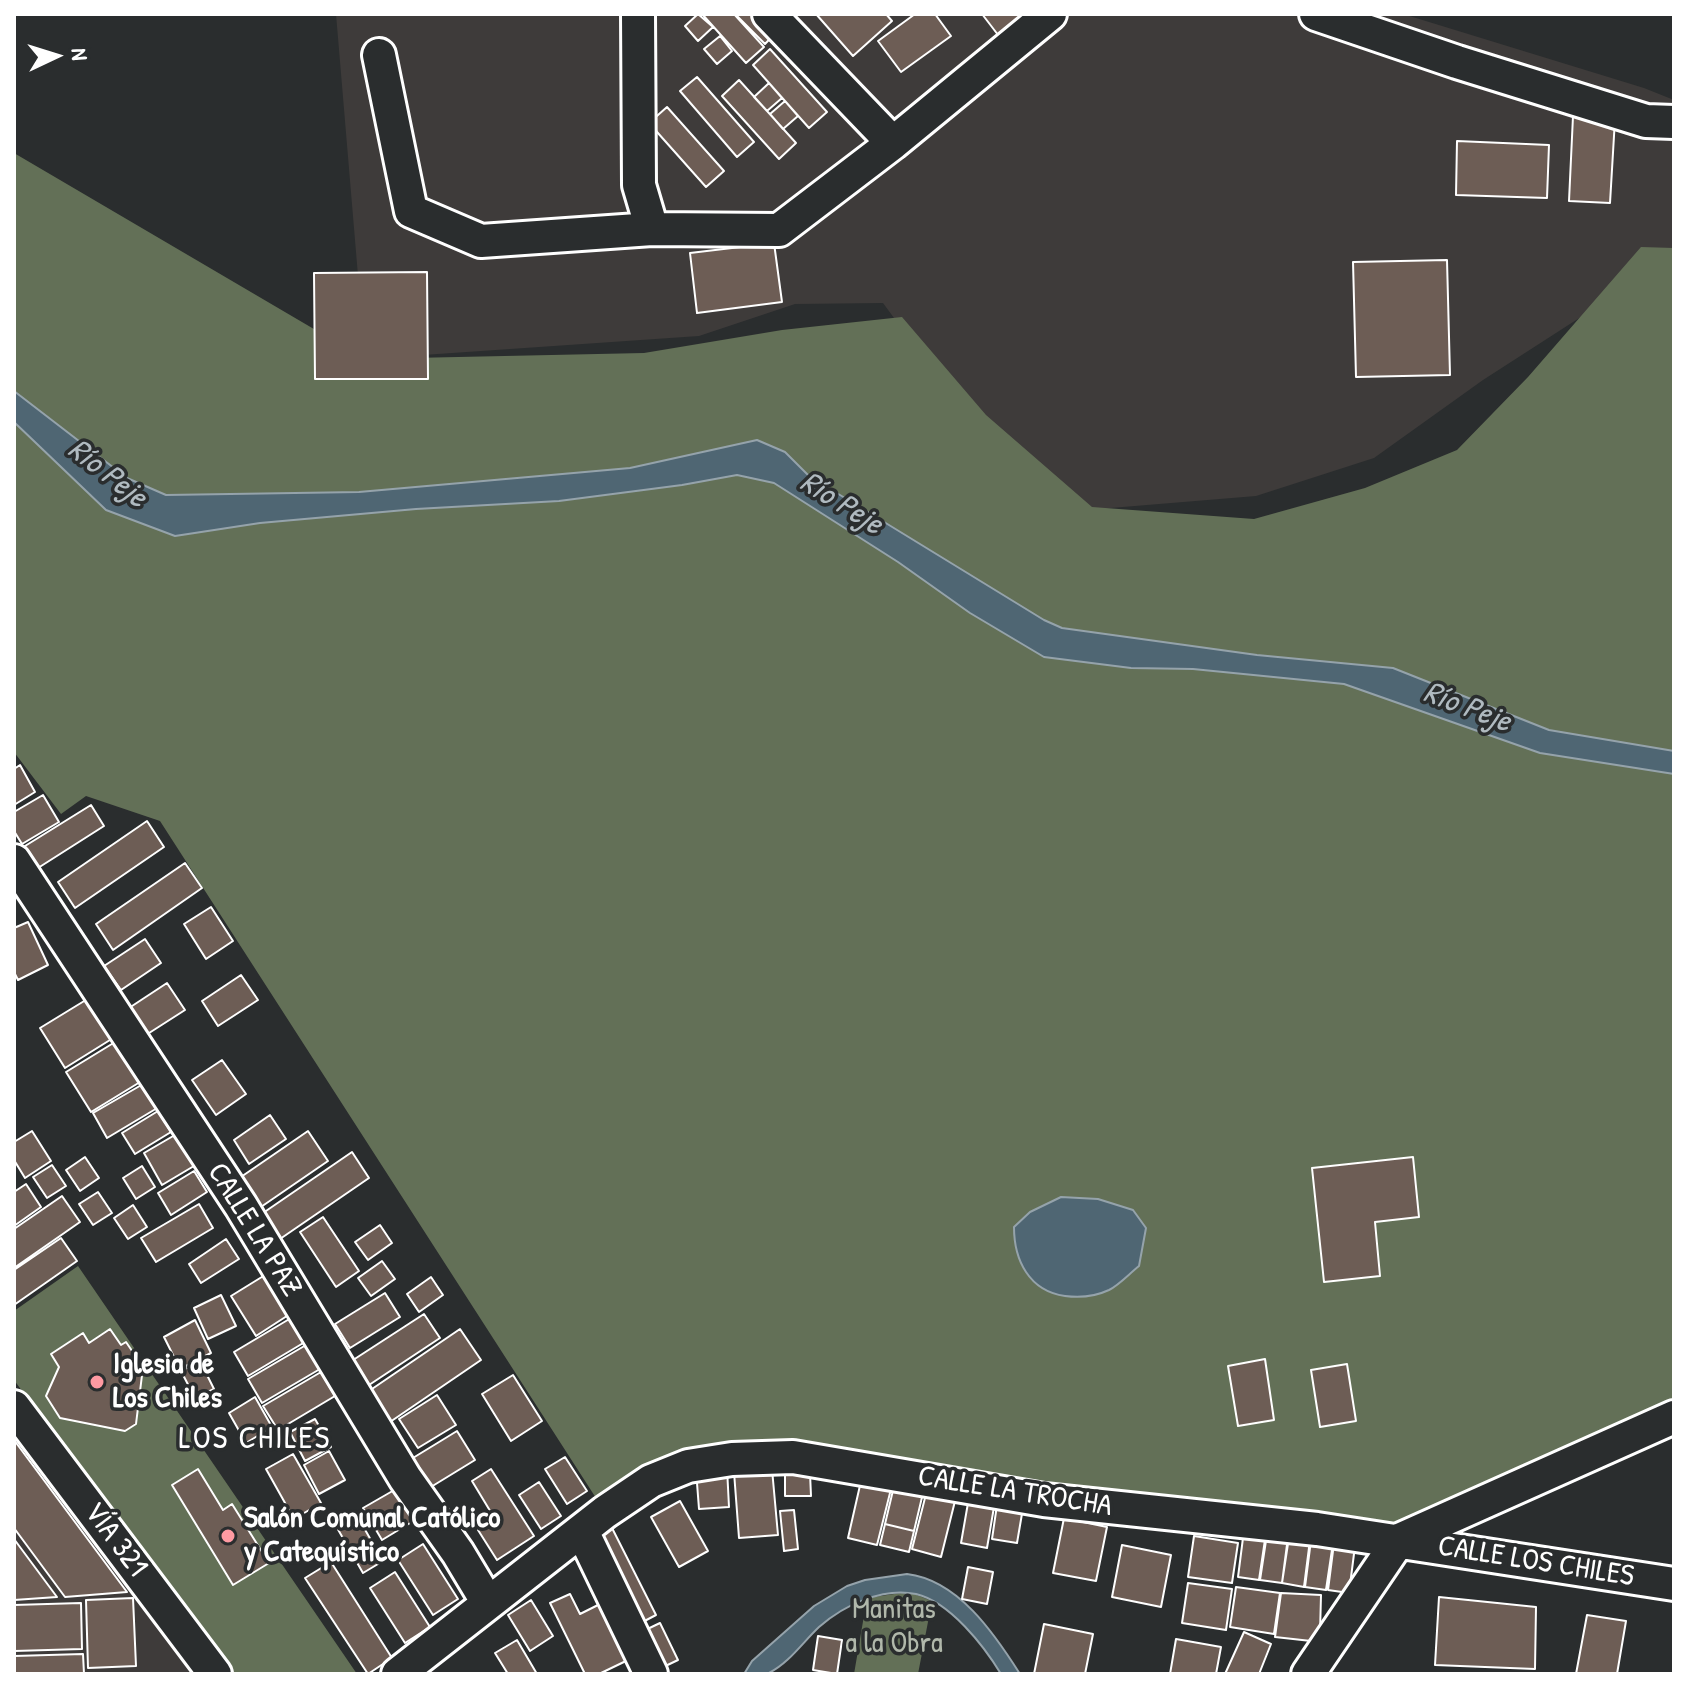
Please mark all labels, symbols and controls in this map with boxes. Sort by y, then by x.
north arrow [16,16,96,96]
text: N [65,47,95,61]
water label: Río Peje [60,431,154,517]
water label: Río Peje [793,464,889,544]
water label: Río Peje [1418,674,1516,742]
street label: CALLE LA PAZ [199,1157,309,1303]
place label: Iglesia de Los Chiles [113,1347,222,1418]
marker: Iglesia de Los Chiles [88,1373,106,1391]
district label: LOS CHILES [179,1420,331,1458]
street label: CALLE LA TROCHA [916,1459,1114,1525]
street label: VÍA 321 [75,1496,155,1584]
place label: Salón Comunal Católico y Catequístico [244,1501,500,1572]
marker: Salón Comunal Católico y Catequístico [219,1527,237,1545]
street label: CALLE LOS CHILES [1436,1529,1636,1595]
park label: Manitas a la Obra [845,1592,943,1662]

